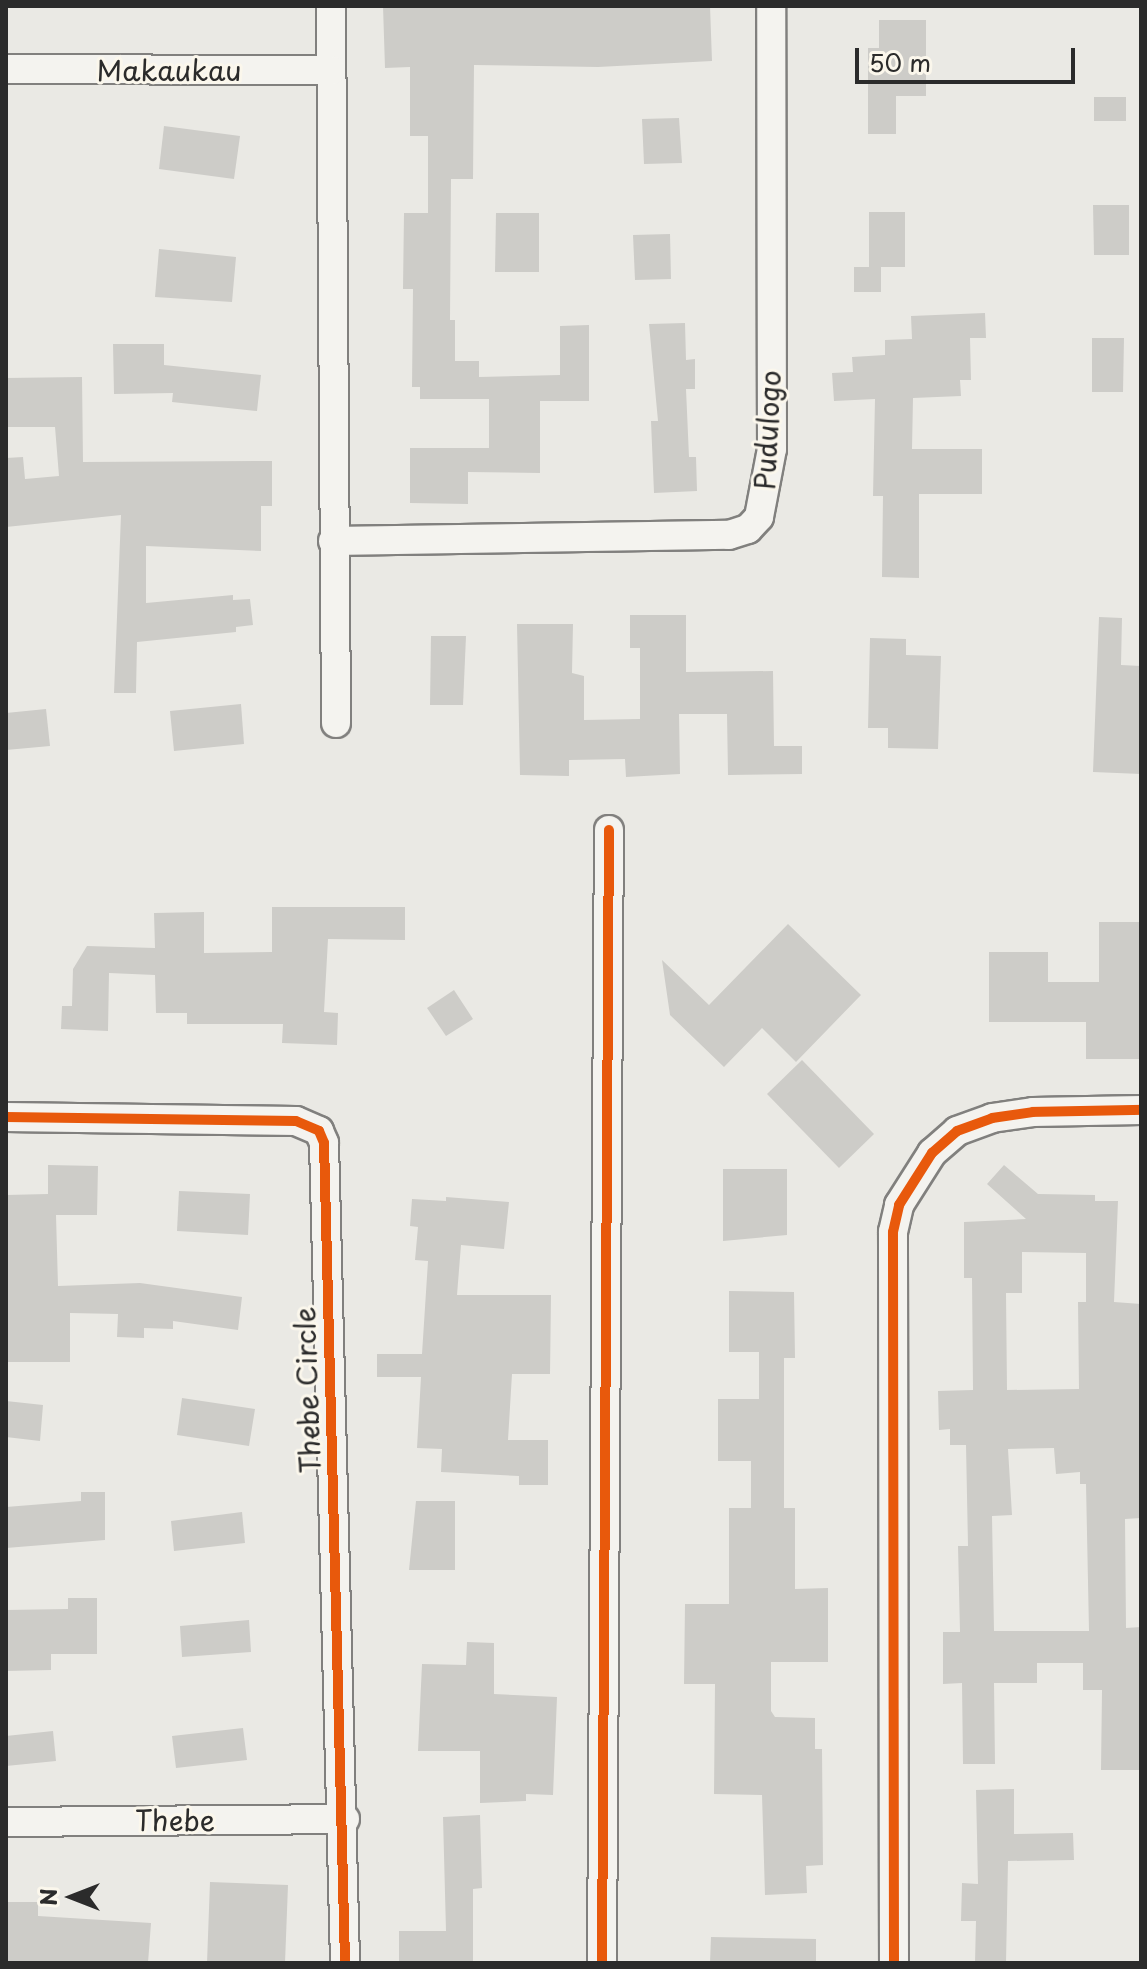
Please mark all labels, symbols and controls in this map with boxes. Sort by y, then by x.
scale bar [859,32,1079,82]
text: 50 m [869,44,931,80]
street label: Makaukau [96,53,242,87]
street label: Pudulogo [747,369,787,491]
street label: Thebe Circle [287,1305,327,1475]
street label: Thebe [135,1803,215,1837]
north arrow [32,1857,112,1937]
text: N [31,1888,64,1906]

